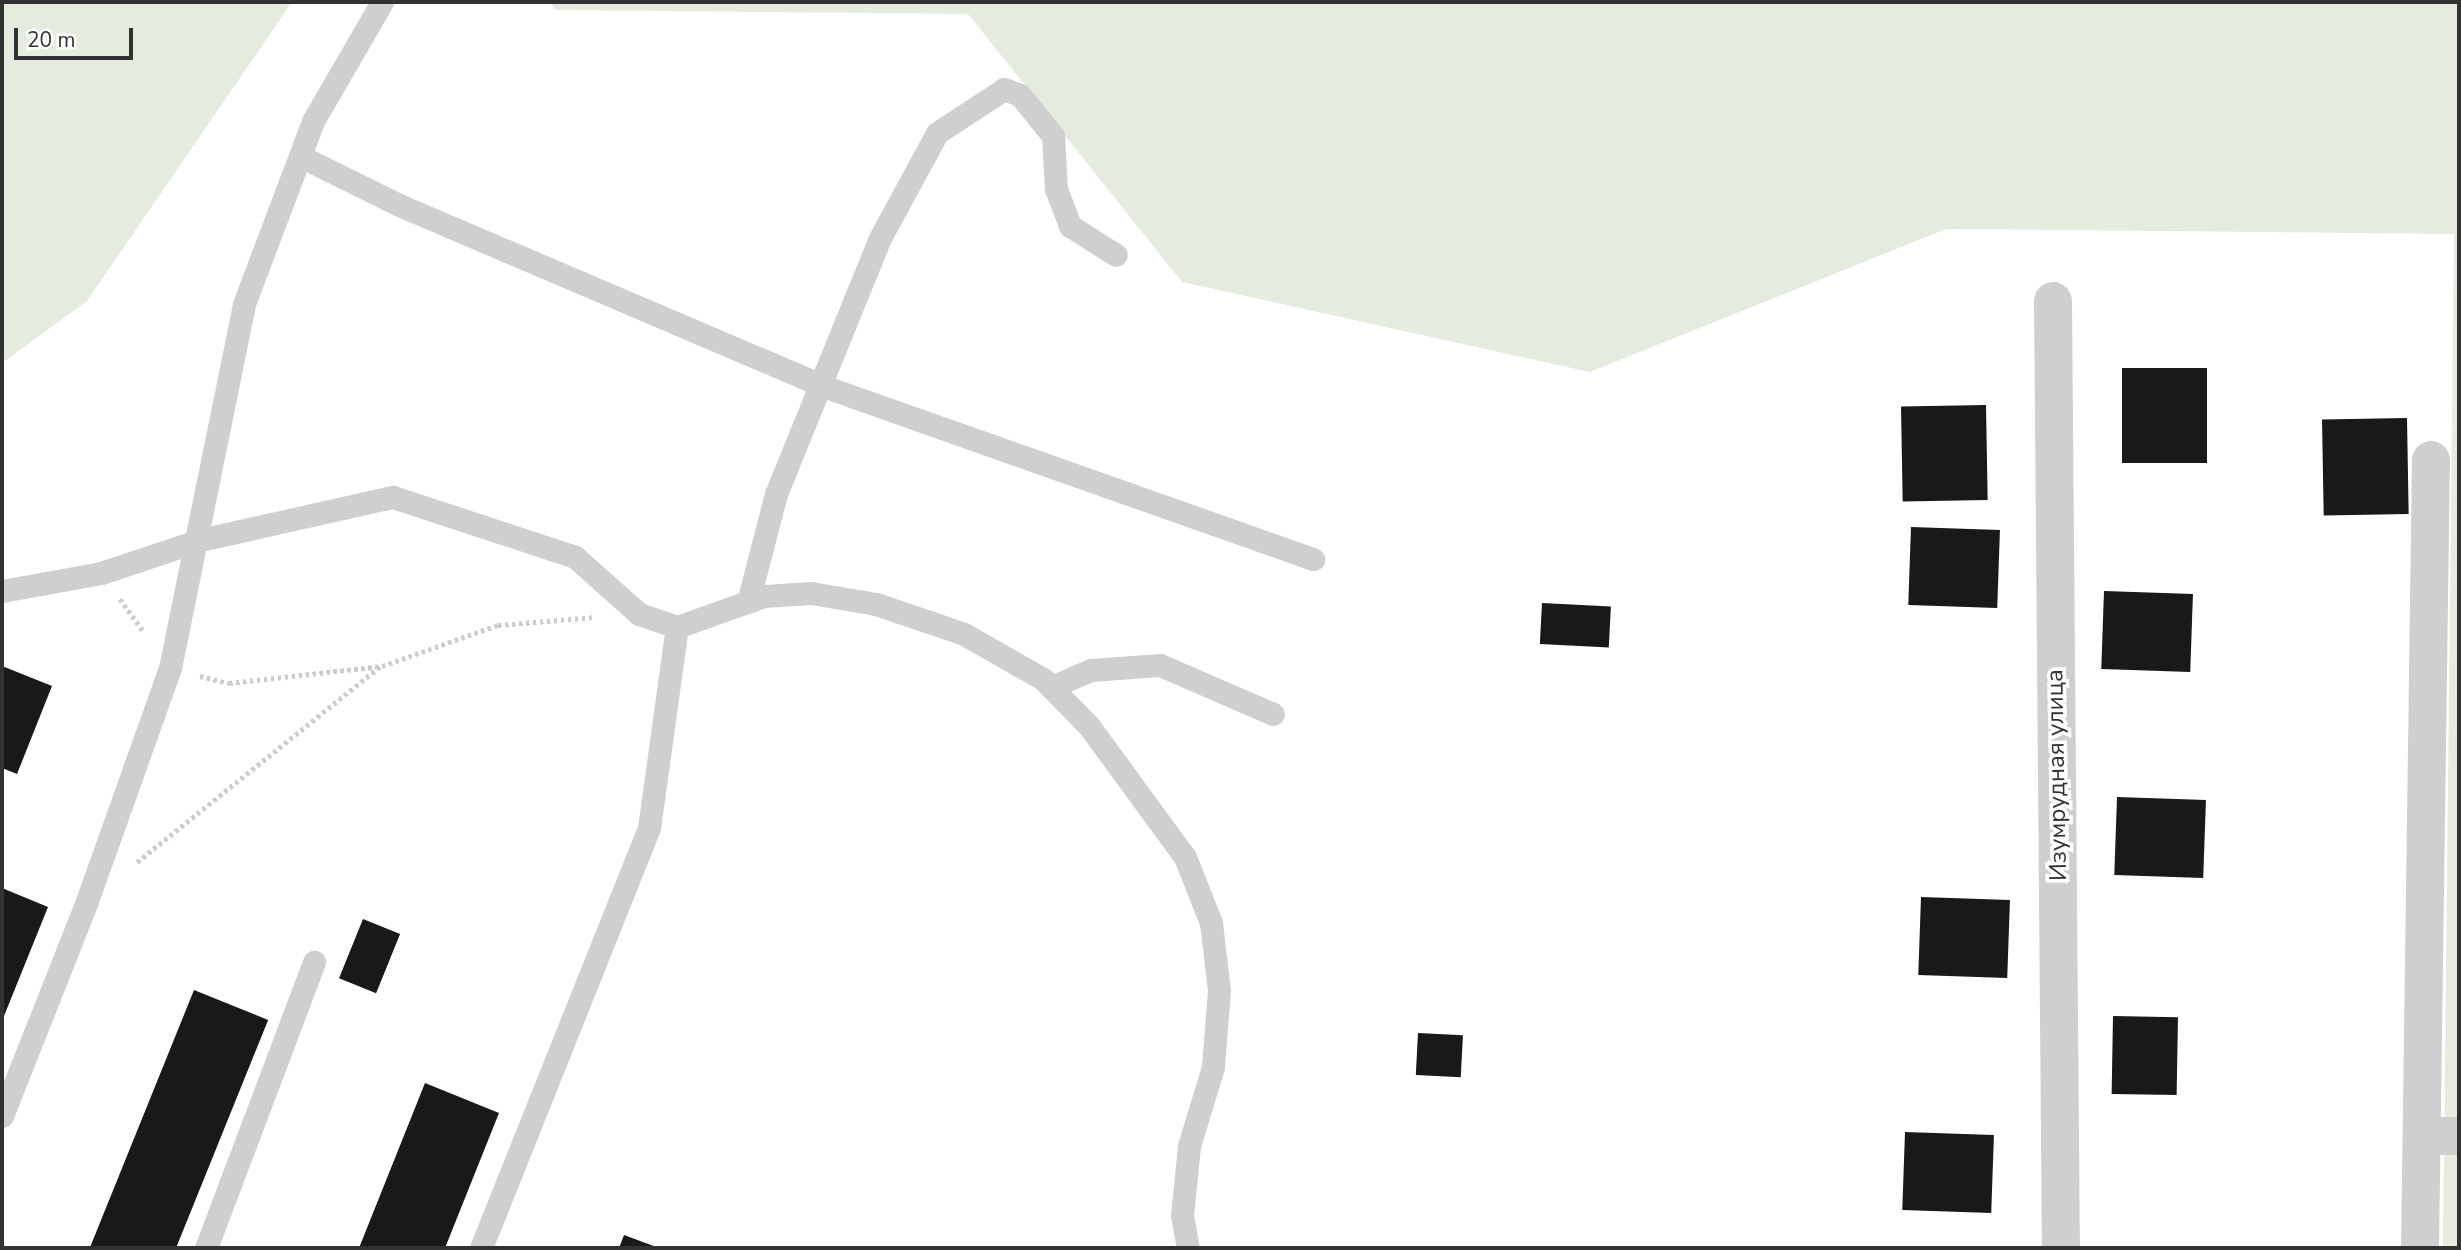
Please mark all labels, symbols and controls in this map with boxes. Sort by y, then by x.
scale bar [18,14,136,58]
text: 20 m [27,26,76,54]
street label: Изумрудная улица [2041,669,2073,881]

